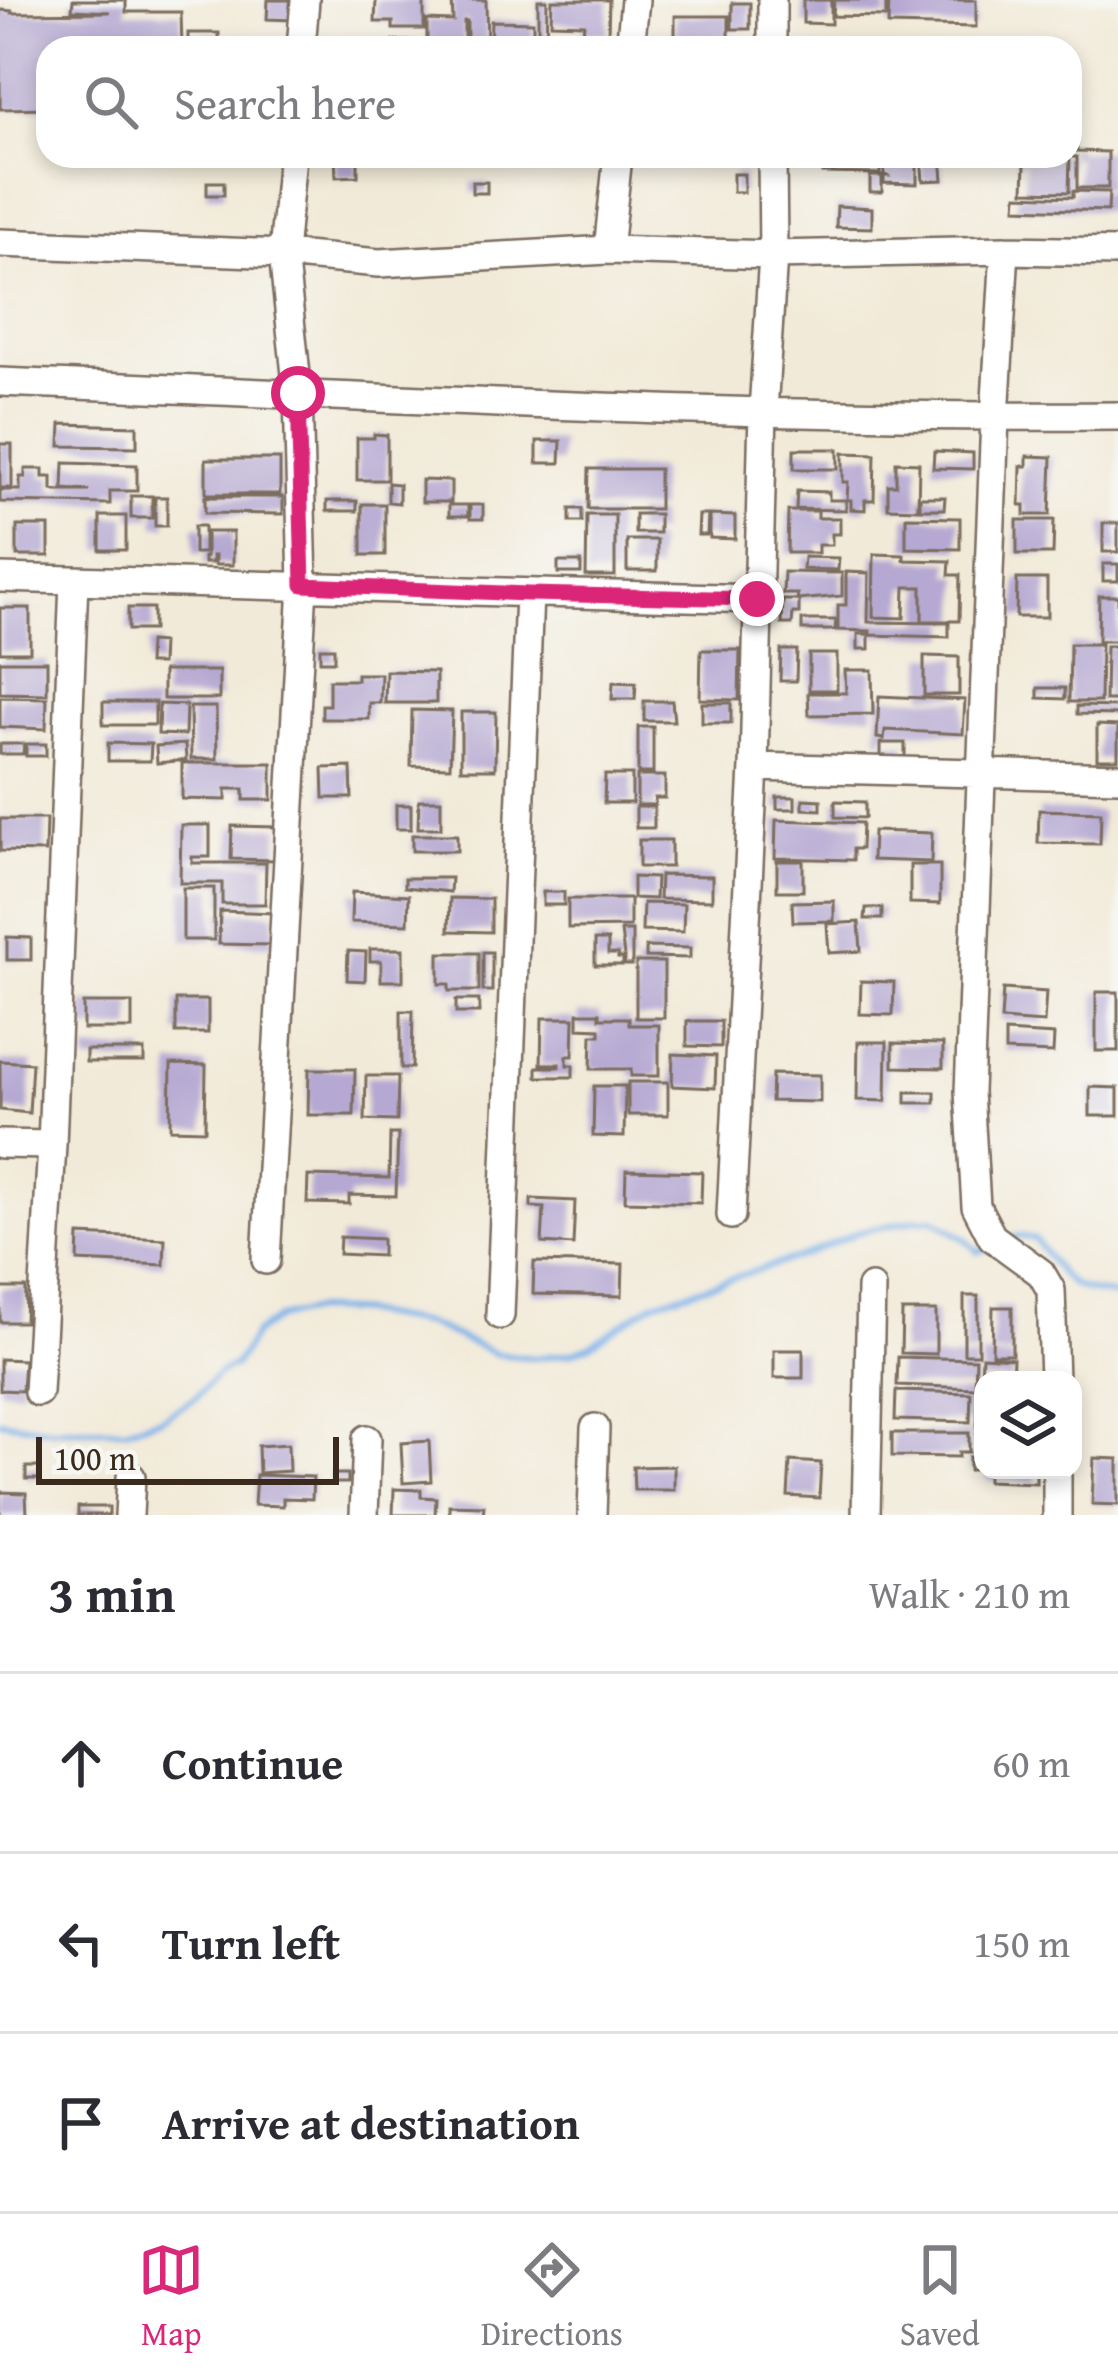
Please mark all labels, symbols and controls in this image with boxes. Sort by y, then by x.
search box [36,36,1082,168]
icon: search [78,69,144,135]
text: Search here [174,70,396,135]
route start [271,366,325,420]
route end [730,572,784,626]
map controls [974,1371,1082,1479]
button: layers [974,1371,1082,1479]
scale bar [36,1431,339,1484]
text: 100 m [54,1434,136,1482]
text: 3 min [48,1556,175,1631]
text: Walk · 210 m [869,1565,1070,1622]
icon: ahead [48,1730,114,1796]
text: Continue [162,1730,343,1795]
text: 60 m [992,1734,1070,1791]
icon: left [48,1910,114,1976]
text: Turn left [162,1910,340,1975]
text: 150 m [973,1914,1070,1971]
icon: arrive [48,2090,114,2156]
text: Arrive at destination [162,2090,580,2155]
tab: Map [138,2237,204,2357]
tab: Directions [481,2237,623,2357]
tab: Saved [900,2237,980,2357]

